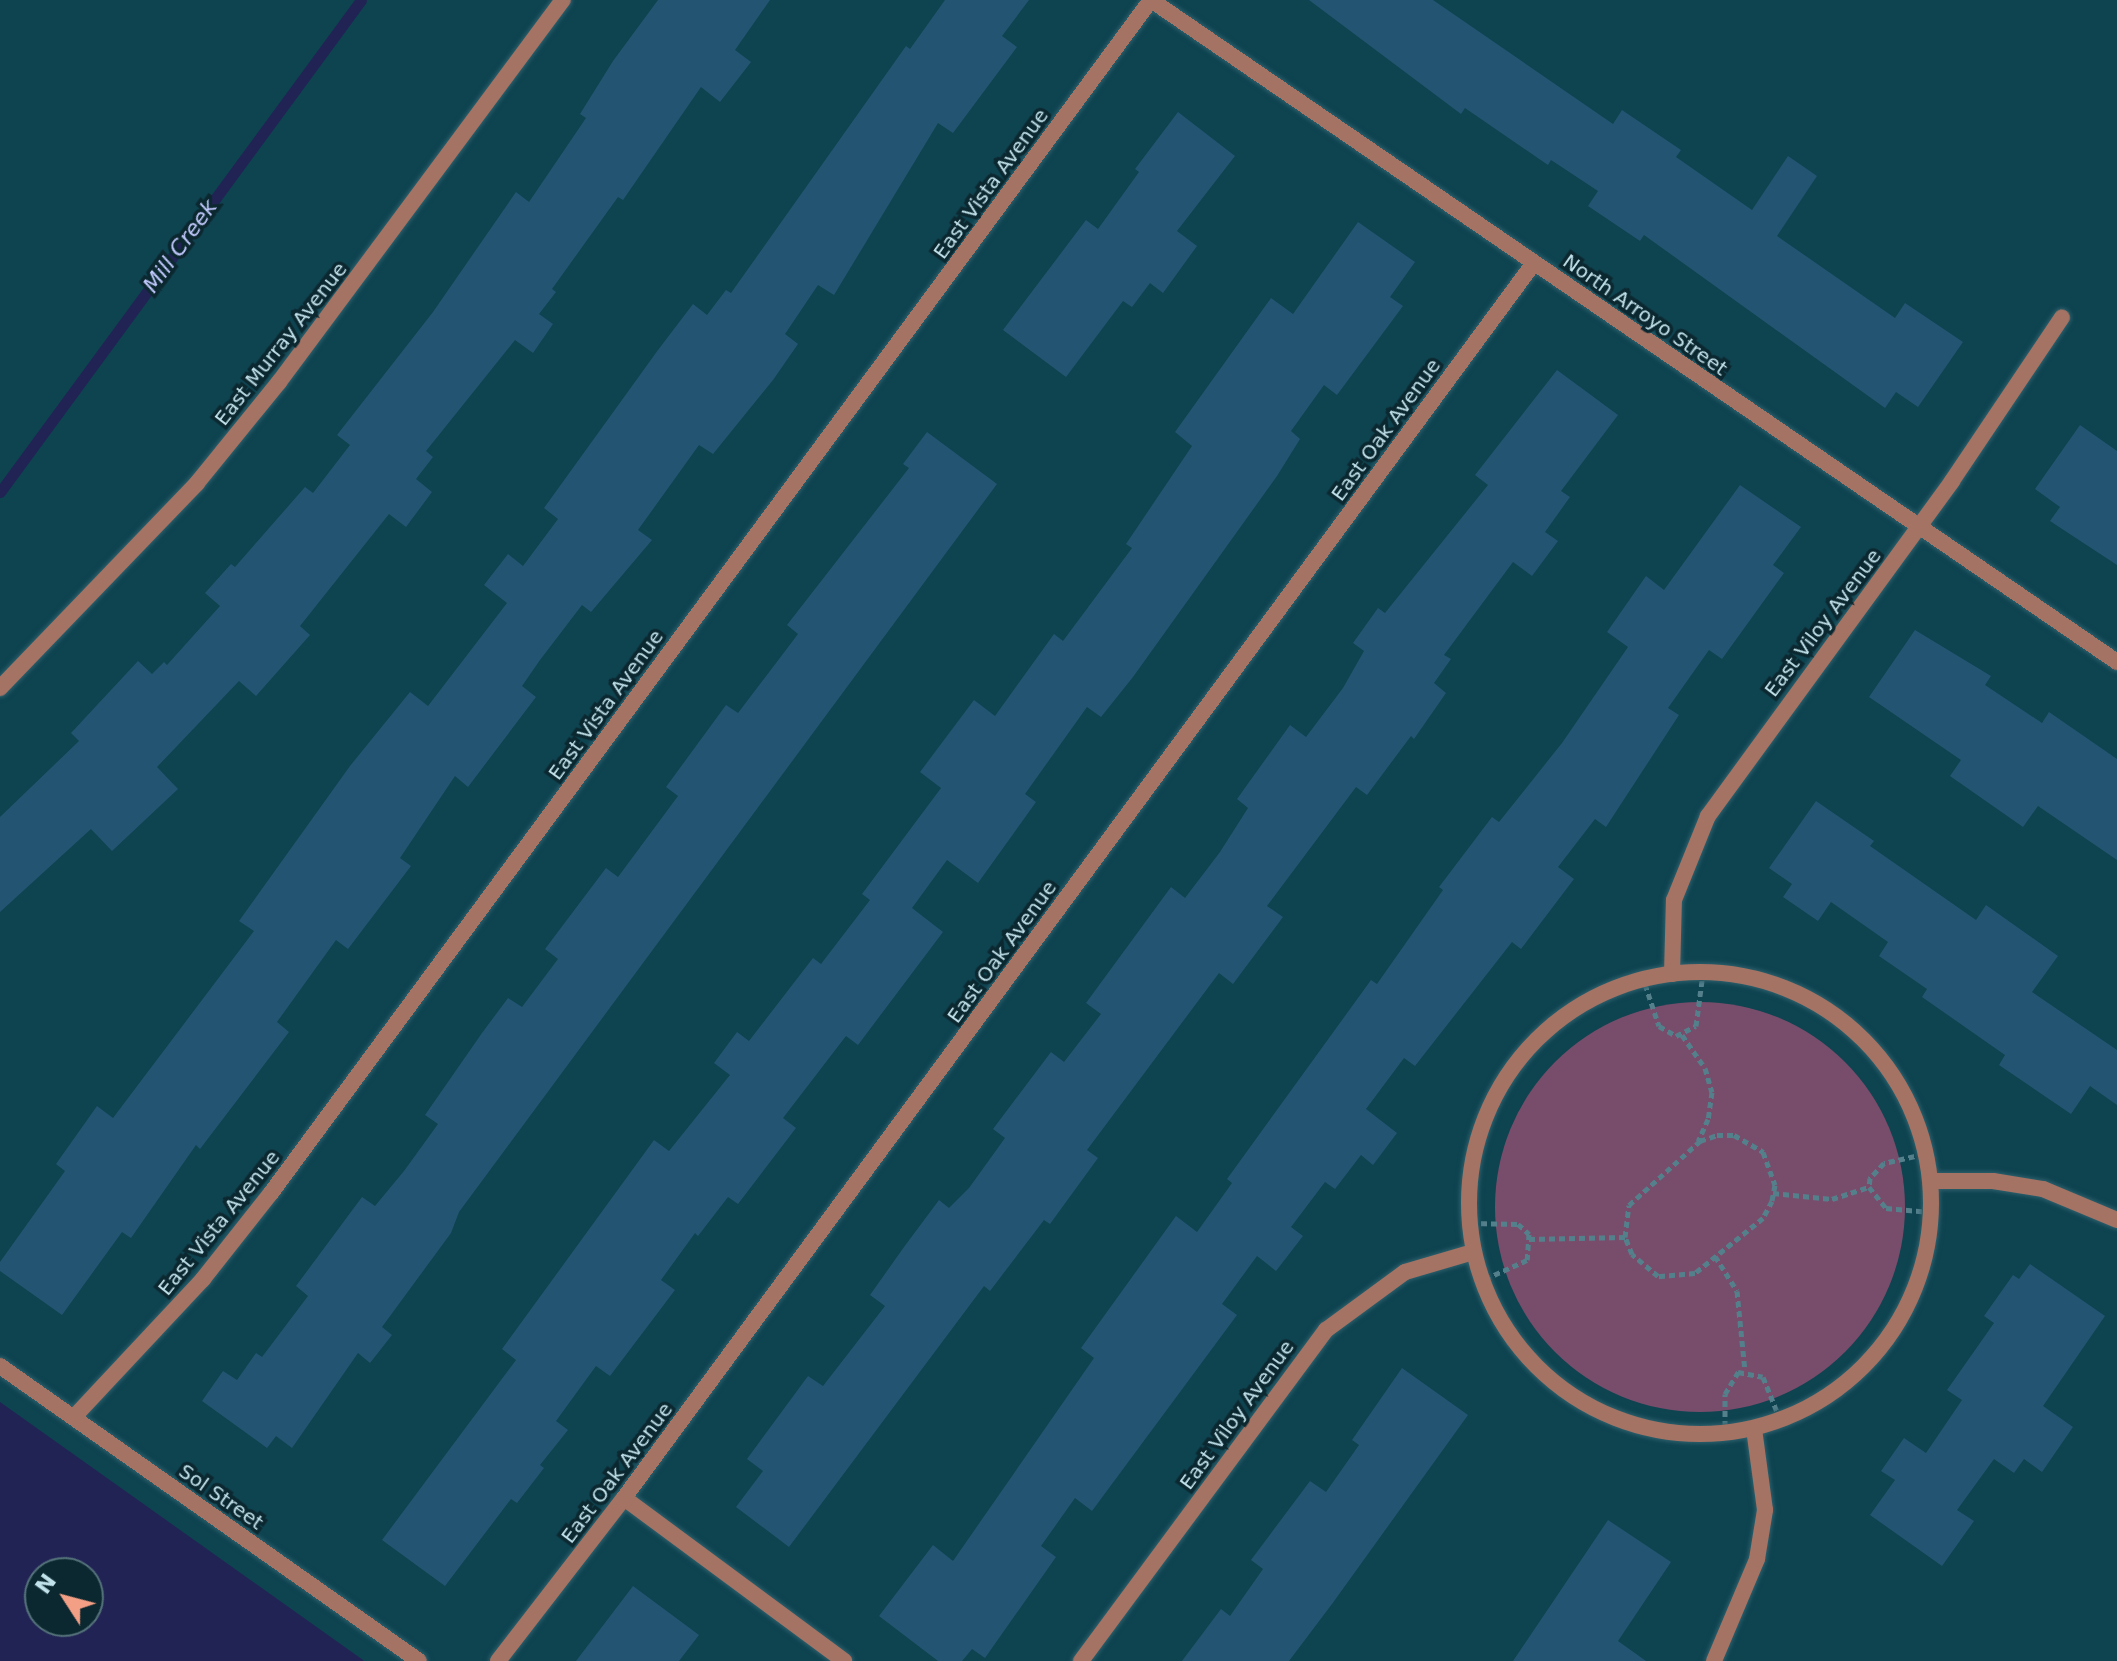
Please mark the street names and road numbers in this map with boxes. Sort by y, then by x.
street label: East Vista Avenue [929,104,1053,264]
street label: North Arroyo Street [1558,249,1732,381]
street label: East Murray Avenue [210,258,352,430]
street label: East Oak Avenue [1326,354,1446,506]
street label: East Viloy Avenue [1760,544,1886,702]
street label: East Vista Avenue [544,625,668,785]
street label: East Oak Avenue [942,876,1062,1028]
street label: East Vista Avenue [153,1146,285,1300]
street label: East Viloy Avenue [1175,1336,1299,1494]
street label: East Oak Avenue [556,1398,678,1548]
street label: Sol Street [174,1459,268,1535]

